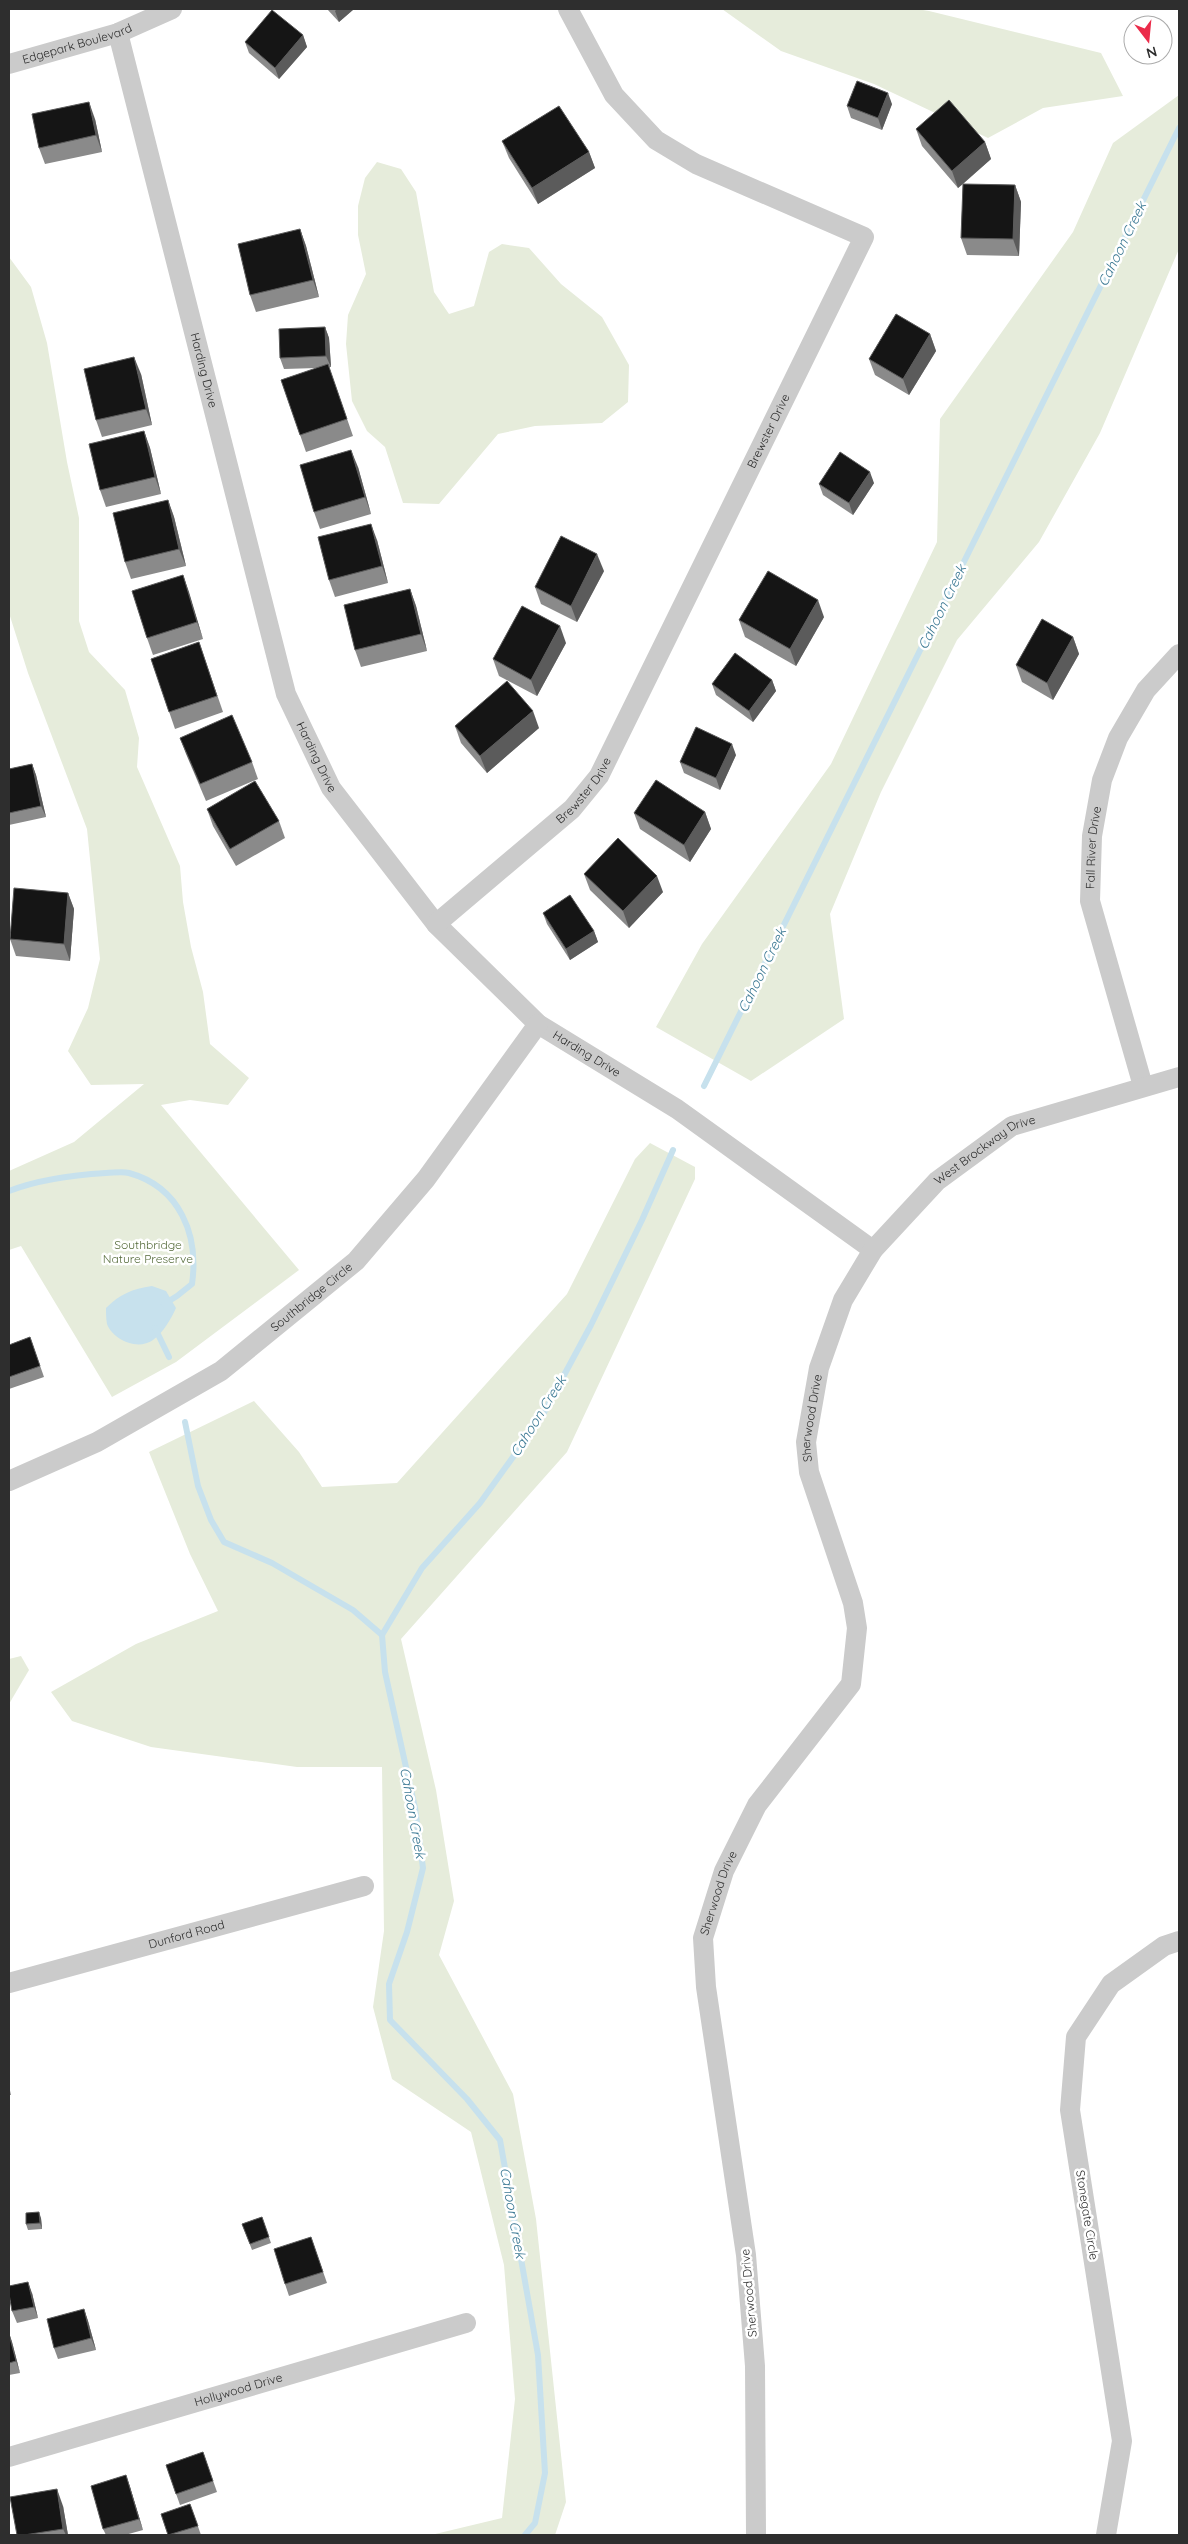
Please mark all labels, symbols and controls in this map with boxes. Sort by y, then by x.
north arrow [1123,15,1173,65]
street label: Edgepark Boulevard [21,20,134,67]
text: N [1144,42,1159,63]
water label: Cahoon Creek [1094,197,1151,289]
street label: Harding Drive [187,331,221,409]
street label: Brewster Drive [743,391,793,471]
water label: Cahoon Creek [914,560,971,652]
street label: Harding Drive [293,719,340,796]
street label: Brewster Drive [553,754,614,826]
street label: Fall River Drive [1082,805,1104,889]
water label: Cahoon Creek [734,923,791,1015]
street label: Harding Drive [550,1027,624,1080]
street label: West Brockway Drive [931,1111,1037,1188]
park label: Southbridge Nature Preserve [103,1237,193,1266]
street label: Southbridge Circle [267,1259,355,1335]
water label: Cahoon Creek [506,1371,571,1460]
street label: Sherwood Drive [798,1373,825,1463]
water label: Cahoon Creek [396,1766,430,1861]
street label: Sherwood Drive [696,1848,740,1937]
street label: Dunford Road [147,1916,226,1952]
water label: Cahoon Creek [496,2166,530,2261]
street label: Stonegate Circle [1073,2169,1102,2261]
street label: Sherwood Drive [737,2248,760,2338]
street label: Hollywood Drive [192,2369,284,2409]

